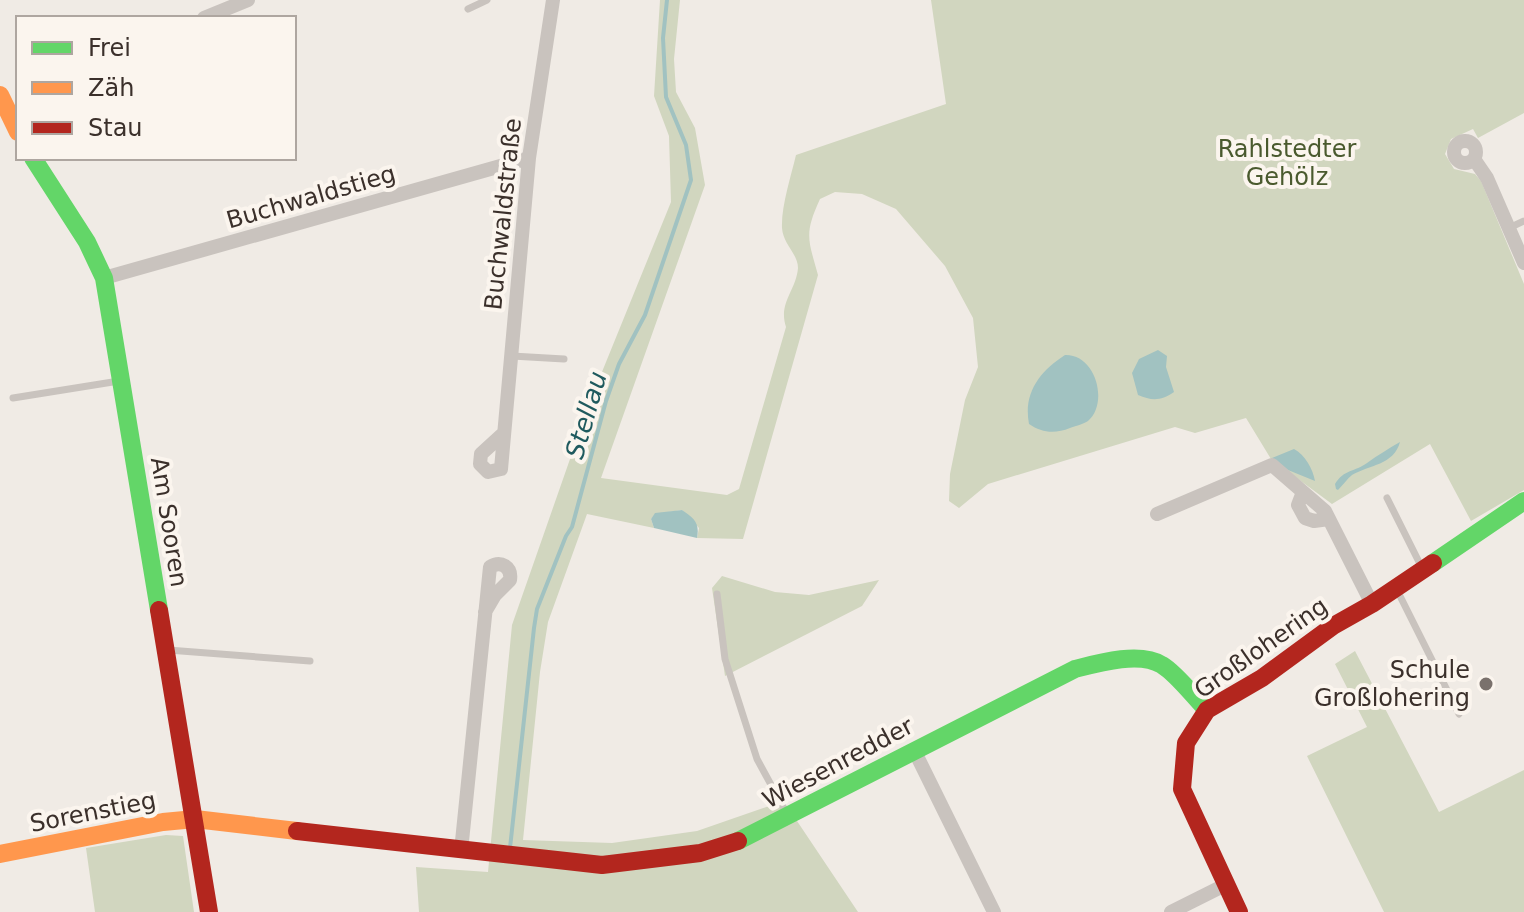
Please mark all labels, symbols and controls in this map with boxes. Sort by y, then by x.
legend [16,16,296,160]
text: Frei [88,34,131,62]
text: Zäh [88,74,134,102]
text: Stau [88,114,143,142]
street label: Buchwaldstraße [479,117,527,311]
park label: Rahlstedter Gehölz [1218,135,1356,191]
street label: Buchwaldstieg [223,159,399,235]
water label: Stellau [559,368,613,462]
street label: Am Sooren [145,455,193,589]
street label: Großlohering [1189,592,1333,704]
place label: Schule Großlohering [1314,656,1470,712]
marker: Schule Großlohering [1477,675,1495,693]
street label: Wiesenredder [758,712,918,814]
street label: Sorenstieg [28,786,158,838]

